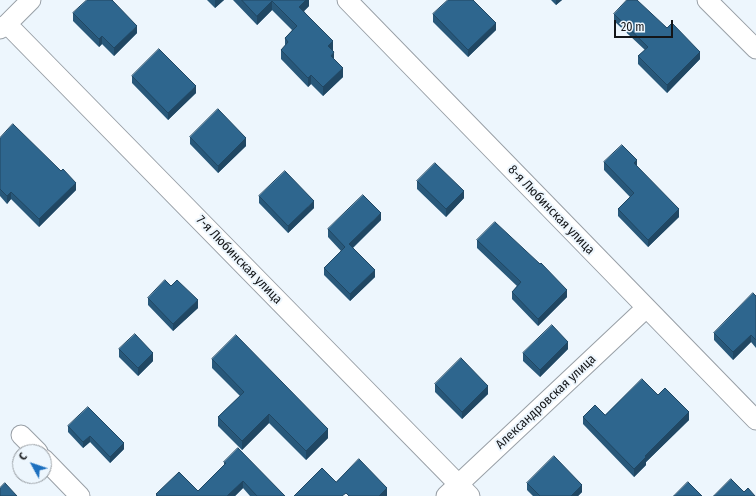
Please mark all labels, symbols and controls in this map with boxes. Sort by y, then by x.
scale bar [616,12,675,38]
text: 20 m [621,20,645,34]
street label: 8-я Любинская улица [504,162,598,258]
street label: 7-я Любинская улица [193,213,285,307]
street label: Александровская улица [493,352,599,452]
north arrow [12,444,52,484]
text: С [16,450,30,463]

